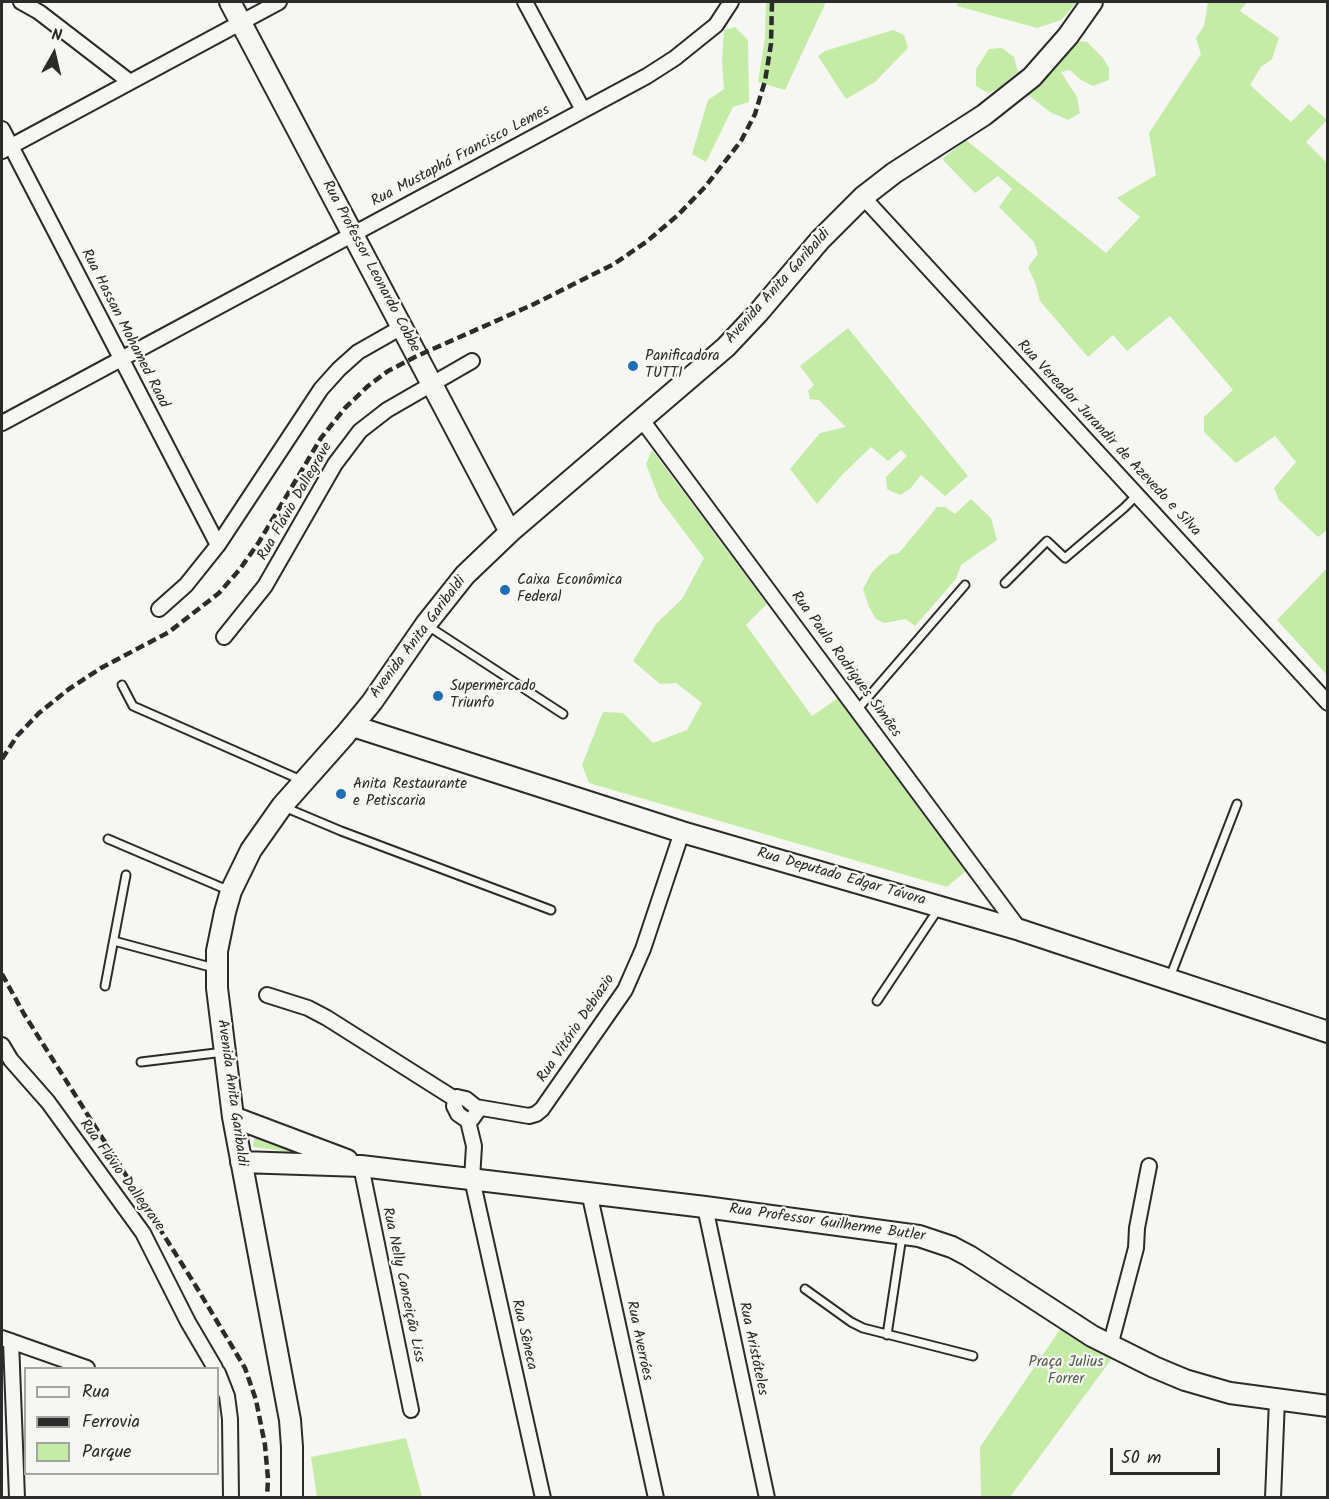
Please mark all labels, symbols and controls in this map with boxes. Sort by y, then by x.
text: N [50,23,63,49]
north arrow [24,24,84,84]
street label: Rua Mustaphá Francisco Lemes [369,102,553,212]
street label: Rua Professor Leonardo Cobbe [317,178,423,356]
street label: Avenida Anita Garibaldi [723,226,835,348]
street label: Rua Hassan Mohamed Raad [76,246,172,412]
street label: Rua Vereador Jurandir de Azevedo e Silva [1012,337,1204,541]
place label: Panificadora TUTTI [645,348,720,383]
marker: Panificadora TUTTI [626,359,640,373]
street label: Rua Flávio Dallegrave [255,440,337,564]
place label: Caixa Econômica Federal [517,572,622,607]
street label: Avenida Anita Garibaldi [367,573,471,703]
marker: Caixa Econômica Federal [498,583,512,597]
street label: Rua Paulo Rodrigues Simões [786,588,904,742]
place label: Supermercado Triunfo [450,678,536,713]
marker: Supermercado Triunfo [431,689,445,703]
place label: Anita Restaurante e Petiscaria [353,776,467,811]
marker: Anita Restaurante e Petiscaria [334,787,348,801]
street label: Rua Deputado Edgar Távora [755,845,927,911]
street label: Rua Vitório Debiazio [534,972,620,1086]
street label: Avenida Anita Garibaldi [212,1018,250,1168]
street label: Rua Flávio Dallegrave [75,1117,167,1235]
street label: Rua Professor Guilherme Butler [728,1201,926,1247]
street label: Rua Nelly Conceição Liss [377,1206,427,1364]
street label: Rua Sêneca [506,1298,540,1372]
street label: Rua Averróes [621,1299,655,1383]
street label: Rua Aristóteles [733,1301,771,1397]
park label: Praça Julius Forrer [1029,1354,1103,1389]
legend [24,1367,219,1475]
text: Rua [82,1378,110,1407]
text: Ferrovia [82,1408,140,1437]
scale bar [1113,1436,1222,1474]
text: Parque [82,1438,131,1467]
text: 50 m [1121,1444,1161,1473]

